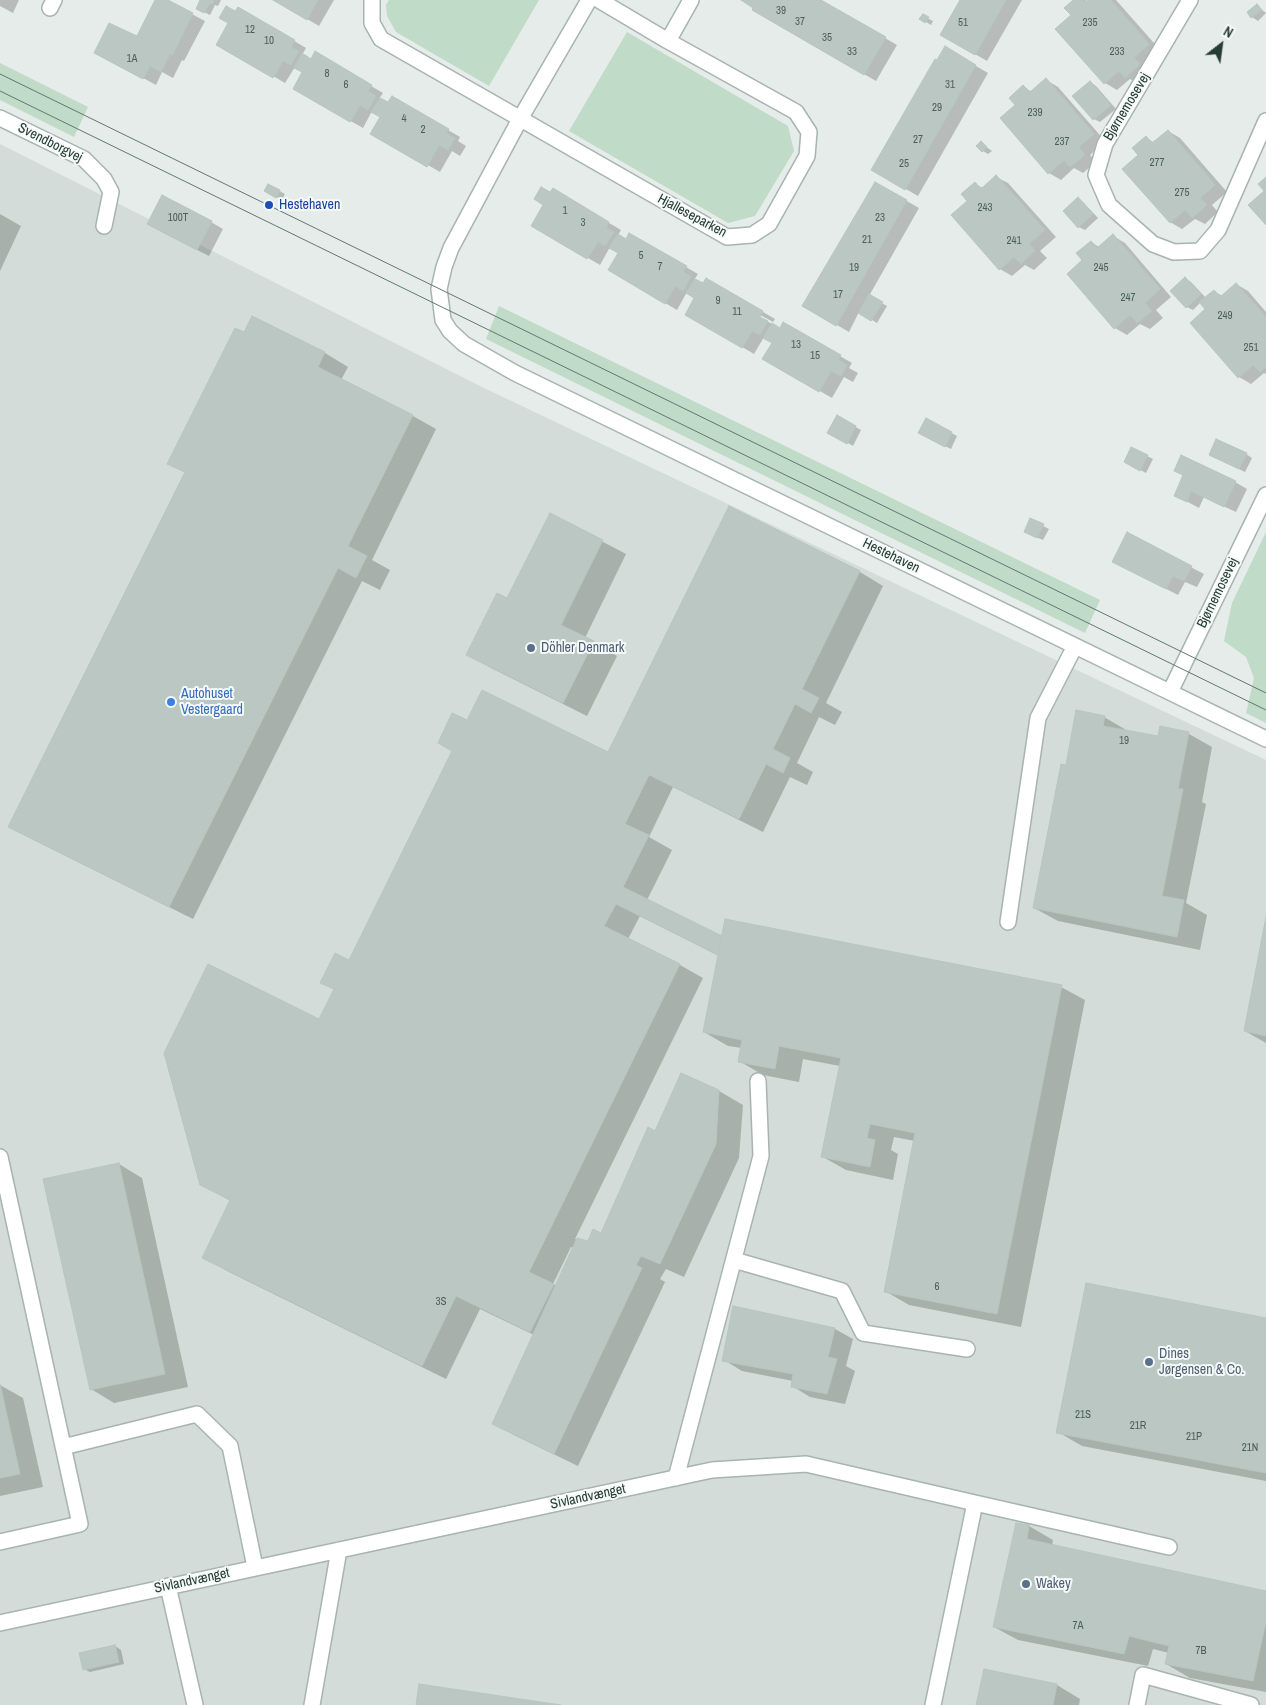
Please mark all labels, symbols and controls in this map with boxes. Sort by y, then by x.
house number: 39 [776,4,786,18]
house number: 37 [795,15,805,29]
house number: 51 [958,16,968,30]
house number: 235 [1082,16,1098,30]
north arrow [1196,20,1246,70]
text: N [1220,22,1237,42]
house number: 12 [245,23,255,37]
house number: 35 [822,31,832,45]
house number: 10 [264,34,274,48]
house number: 33 [847,45,857,59]
house number: 233 [1109,45,1125,59]
house number: 1A [126,52,138,66]
house number: 8 [324,67,330,81]
street label: Bjørnemosevej [1100,70,1154,144]
house number: 6 [343,78,349,92]
house number: 31 [945,78,955,92]
house number: 29 [932,101,942,115]
house number: 239 [1027,106,1043,120]
house number: 4 [401,112,407,126]
street label: Svendborgvej [15,120,85,166]
house number: 2 [420,123,426,137]
house number: 27 [913,133,923,147]
house number: 237 [1054,135,1070,149]
house number: 277 [1149,156,1165,170]
house number: 25 [899,157,909,171]
house number: 275 [1174,186,1190,200]
street label: Hjalleseparken [655,191,729,241]
place label: Hestehaven [279,197,340,213]
marker: Hestehaven [263,199,275,211]
house number: 243 [977,201,993,215]
house number: 1 [562,204,568,218]
house number: 100T [168,211,188,225]
house number: 23 [875,211,885,225]
house number: 3 [580,216,586,230]
house number: 21 [862,233,872,247]
house number: 241 [1006,234,1022,248]
house number: 5 [638,249,644,263]
house number: 7 [657,260,663,274]
house number: 19 [849,261,859,275]
house number: 245 [1093,261,1109,275]
house number: 17 [833,288,843,302]
house number: 247 [1120,291,1136,305]
house number: 9 [715,294,721,308]
house number: 11 [732,305,742,319]
house number: 249 [1217,309,1233,323]
house number: 13 [791,338,801,352]
house number: 251 [1243,341,1259,355]
house number: 15 [810,349,820,363]
street label: Hestehaven [860,535,922,577]
street label: Bjørnemosevej [1194,555,1242,631]
place label: Döhler Denmark [541,640,625,656]
marker: Döhler Denmark [525,642,537,654]
place label: Autohuset Vestergaard [181,686,243,719]
marker: Autohuset Vestergaard [165,696,177,708]
house number: 19 [1119,734,1129,748]
house number: 6 [934,1280,940,1294]
house number: 3S [435,1295,447,1309]
place label: Dines Jørgensen & Co. [1159,1346,1245,1378]
marker: Dines Jørgensen & Co. [1143,1356,1155,1368]
house number: 21S [1075,1408,1091,1422]
house number: 21R [1130,1419,1146,1433]
house number: 21P [1186,1430,1202,1444]
house number: 21N [1242,1441,1258,1455]
street label: Sivlandvænget [549,1481,627,1513]
street label: Sivlandvænget [153,1565,231,1597]
place label: Wakey [1036,1576,1071,1592]
marker: Wakey [1020,1578,1032,1590]
house number: 7A [1072,1619,1084,1633]
house number: 7B [1195,1644,1207,1658]

